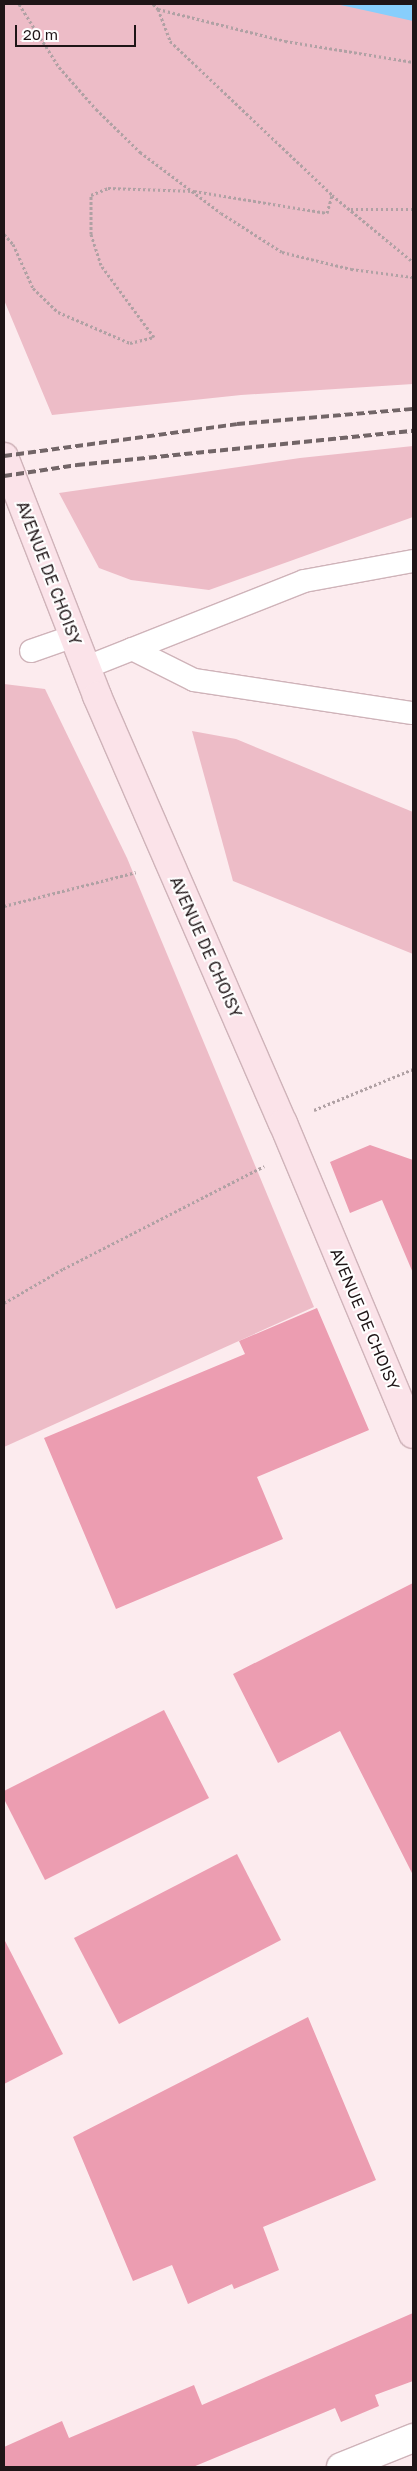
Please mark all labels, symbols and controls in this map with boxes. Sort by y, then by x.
scale bar [18,15,139,47]
text: 20 m [23,25,58,43]
street label: AVENUE DE CHOISY [13,498,85,648]
street label: AVENUE DE CHOISY [166,873,246,1021]
street label: AVENUE DE CHOISY [326,1245,404,1393]

